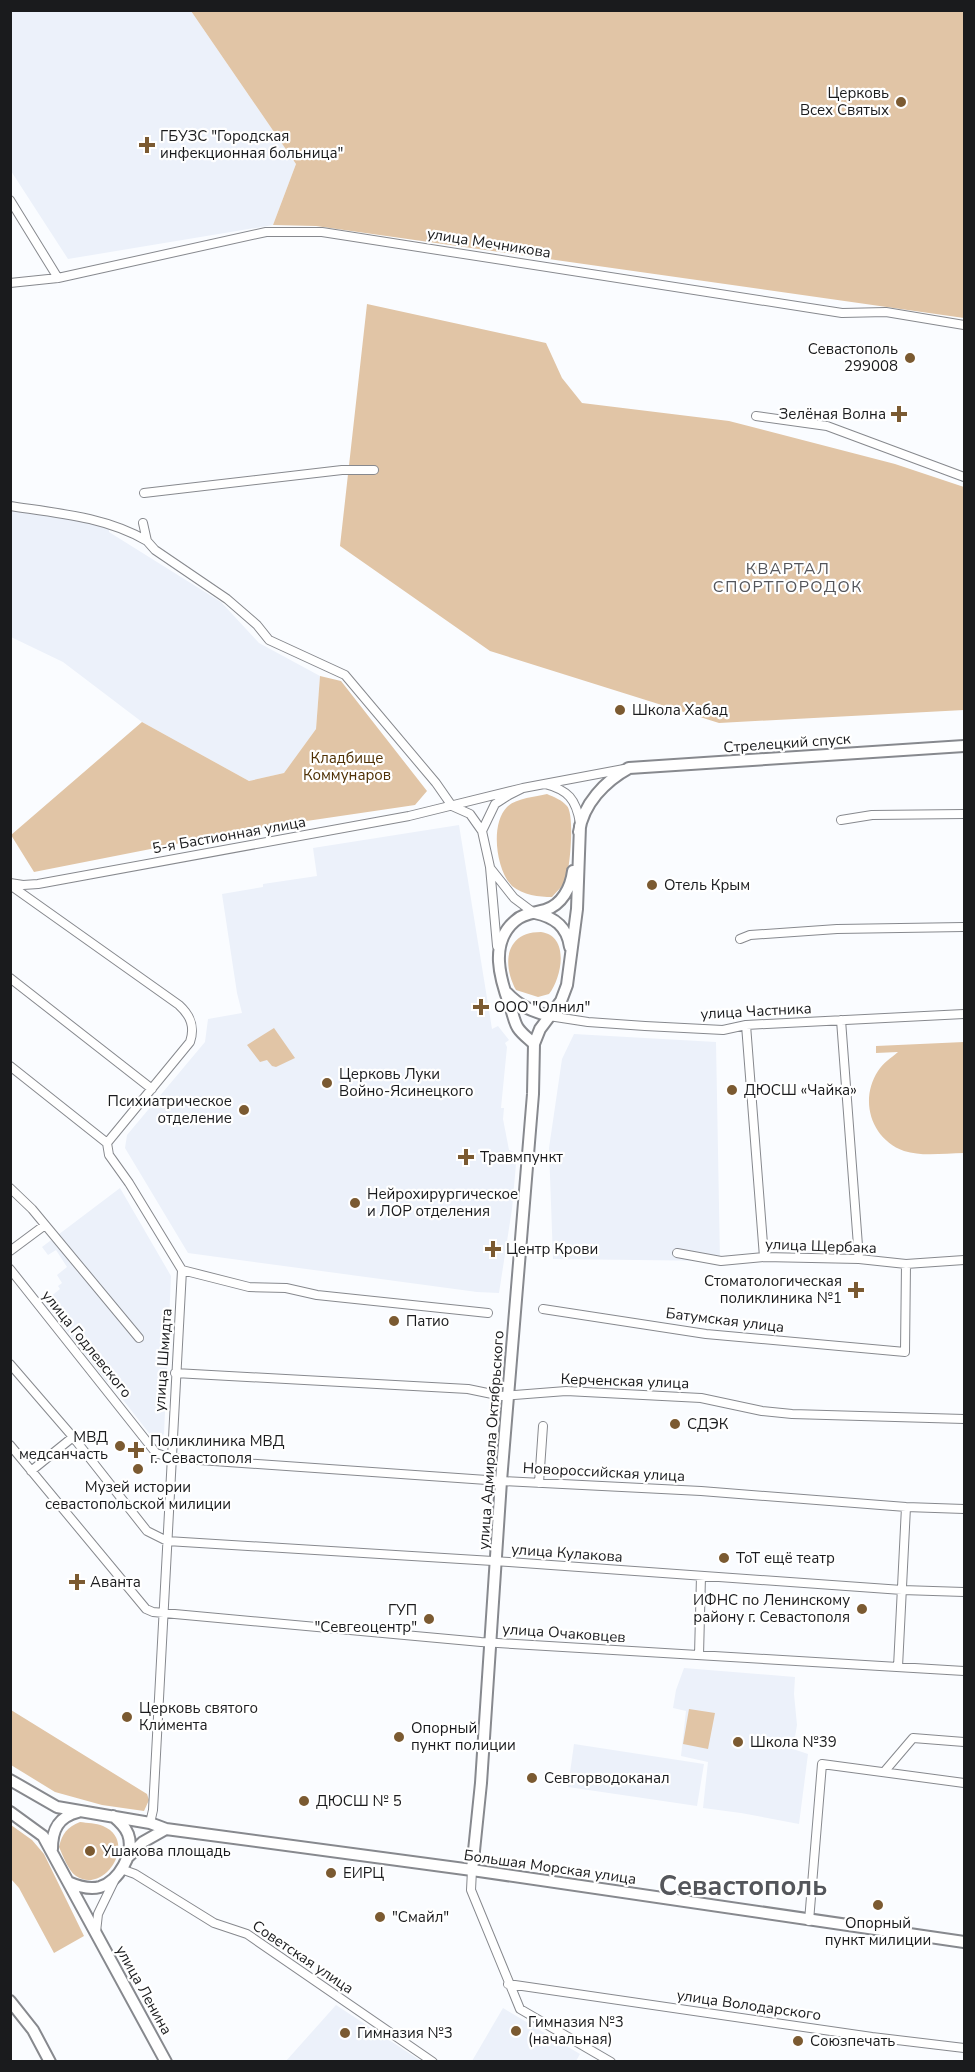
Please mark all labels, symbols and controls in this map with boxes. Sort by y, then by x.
place label: Церковь Всех Святых [800,83,889,120]
marker: Церковь Всех Святых [894,95,908,109]
place label: ГБУЗС "Городская инфекционная больница" [160,126,343,163]
marker: ГБУЗС "Городская инфекционная больница" [138,136,156,154]
street label: улица Мечникова [426,223,552,263]
place label: Севастополь 299008 [808,339,898,376]
marker: Севастополь 299008 [903,351,917,365]
place label: Зелёная Волна [779,404,886,424]
marker: Зелёная Волна [890,405,908,423]
district label: КВАРТАЛ СПОРТГОРОДОК [713,558,863,598]
place label: Школа Хабад [632,700,728,720]
marker: Школа Хабад [613,703,627,717]
street label: Стрелецкий спуск [723,729,851,757]
park label: Кладбище Коммунаров [303,748,391,785]
street label: 5-я Бастионная улица [151,812,307,858]
place label: Отель Крым [664,875,750,895]
marker: Отель Крым [645,878,659,892]
place label: ООО "Олнил" [494,997,590,1017]
marker: ООО "Олнил" [472,998,490,1016]
street label: улица Частника [700,998,812,1024]
place label: Церковь Луки Войно-Ясинецкого [339,1064,473,1101]
marker: Церковь Луки Войно-Ясинецкого [320,1076,334,1090]
place label: ДЮСШ «Чайка» [744,1080,857,1100]
marker: ДЮСШ «Чайка» [725,1083,739,1097]
place label: Психиатрическое отделение [108,1091,232,1128]
marker: Психиатрическое отделение [237,1103,251,1117]
place label: Травмпункт [480,1147,563,1167]
marker: Травмпункт [457,1148,475,1166]
place label: Нейрохирургическое и ЛОР отделения [367,1184,518,1221]
marker: Нейрохирургическое и ЛОР отделения [348,1196,362,1210]
street label: улица Щербака [765,1234,877,1258]
place label: Центр Крови [506,1239,598,1259]
marker: Центр Крови [484,1240,502,1258]
place label: Стоматологическая поликлиника №1 [704,1271,842,1308]
marker: Стоматологическая поликлиника №1 [847,1281,865,1299]
street label: улица Годлевского [37,1286,137,1402]
street label: Батумская улица [665,1303,785,1337]
street label: улица Шмидта [149,1308,177,1412]
place label: Патио [406,1311,449,1331]
marker: Патио [387,1314,401,1328]
street label: улица Адмирала Октябрьского [473,1330,509,1550]
street label: Керченская улица [560,1369,690,1393]
place label: СДЭК [687,1414,729,1434]
marker: СДЭК [668,1417,682,1431]
place label: МВД медсанчасть [19,1427,108,1464]
place label: Поликлиника МВД г. Севастополя [150,1431,285,1468]
marker: МВД медсанчасть [113,1439,127,1453]
marker: Поликлиника МВД г. Севастополя [127,1441,145,1459]
street label: Новороссийская улица [522,1458,686,1486]
marker: Музей истории севастопольской милиции [131,1462,145,1476]
place label: Музей истории севастопольской милиции [45,1477,231,1514]
street label: улица Кулакова [511,1539,623,1567]
place label: ТоТ ещё театр [736,1548,835,1568]
marker: ТоТ ещё театр [717,1551,731,1565]
place label: Аванта [90,1572,141,1592]
marker: Аванта [68,1573,86,1591]
place label: ИФНС по Ленинскому району г. Севастополя [693,1590,850,1627]
place label: ГУП "Севгеоцентр" [314,1600,417,1637]
marker: ИФНС по Ленинскому району г. Севастополя [855,1602,869,1616]
marker: ГУП "Севгеоцентр" [422,1612,436,1626]
street label: улица Очаковцев [502,1619,626,1647]
place label: Церковь святого Климента [139,1698,258,1735]
marker: Церковь святого Климента [120,1710,134,1724]
place label: Опорный пункт полиции [411,1718,516,1755]
marker: Опорный пункт полиции [392,1730,406,1744]
place label: Школа №39 [750,1732,837,1752]
marker: Школа №39 [731,1735,745,1749]
place label: Севгорводоканал [544,1768,670,1788]
marker: Севгорводоканал [525,1771,539,1785]
place label: ДЮСШ № 5 [316,1791,402,1811]
marker: ДЮСШ № 5 [297,1794,311,1808]
place label: Ушакова площадь [101,1841,231,1861]
marker: Ушакова площадь [83,1844,97,1858]
street label: Большая Морская улица [462,1845,638,1889]
place label: ЕИРЦ [343,1863,384,1883]
marker: ЕИРЦ [324,1866,338,1880]
district label: Севастополь [659,1868,827,1905]
marker: Опорный пункт милиции [871,1898,885,1912]
place label: "Смайл" [392,1907,449,1927]
marker: "Смайл" [373,1910,387,1924]
place label: Опорный пункт милиции [825,1913,931,1950]
street label: Советская улица [248,1916,358,1998]
street label: улица Ленина [111,1942,177,2038]
street label: улица Володарского [676,1985,822,2025]
place label: Гимназия №3 (начальная) [528,2012,624,2049]
place label: Гимназия №3 [357,2023,453,2043]
marker: Гимназия №3 (начальная) [509,2024,523,2038]
marker: Гимназия №3 [338,2026,352,2040]
place label: Союзпечать [810,2031,895,2051]
marker: Союзпечать [791,2034,805,2048]

